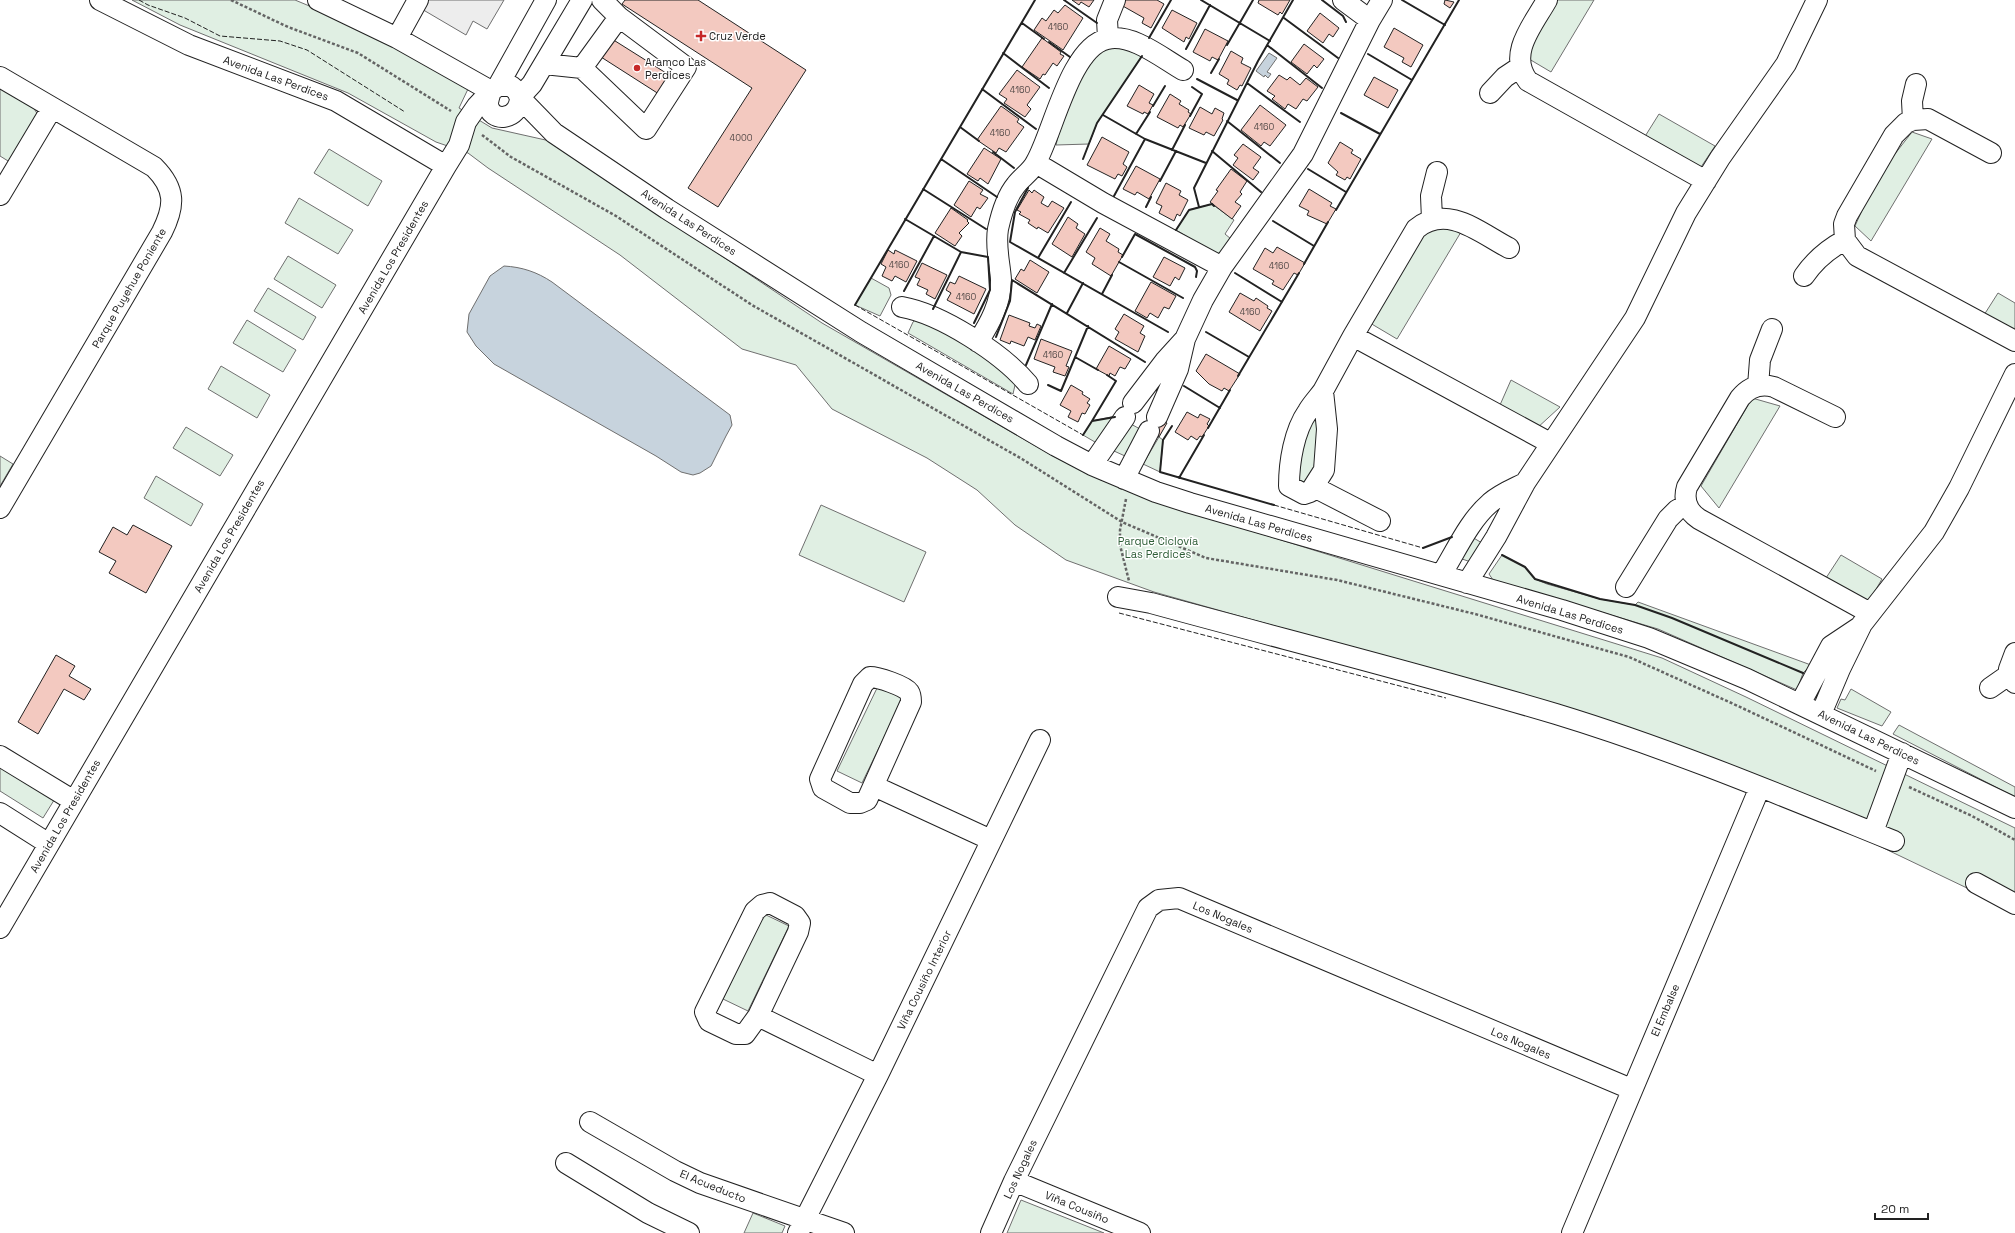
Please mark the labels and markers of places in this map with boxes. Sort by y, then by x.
place label: Cruz Verde [709,29,766,43]
marker: Cruz Verde [696,31,706,41]
place label: Aramco Las Perdices [645,55,706,82]
marker: Aramco Las Perdices [632,63,642,73]

